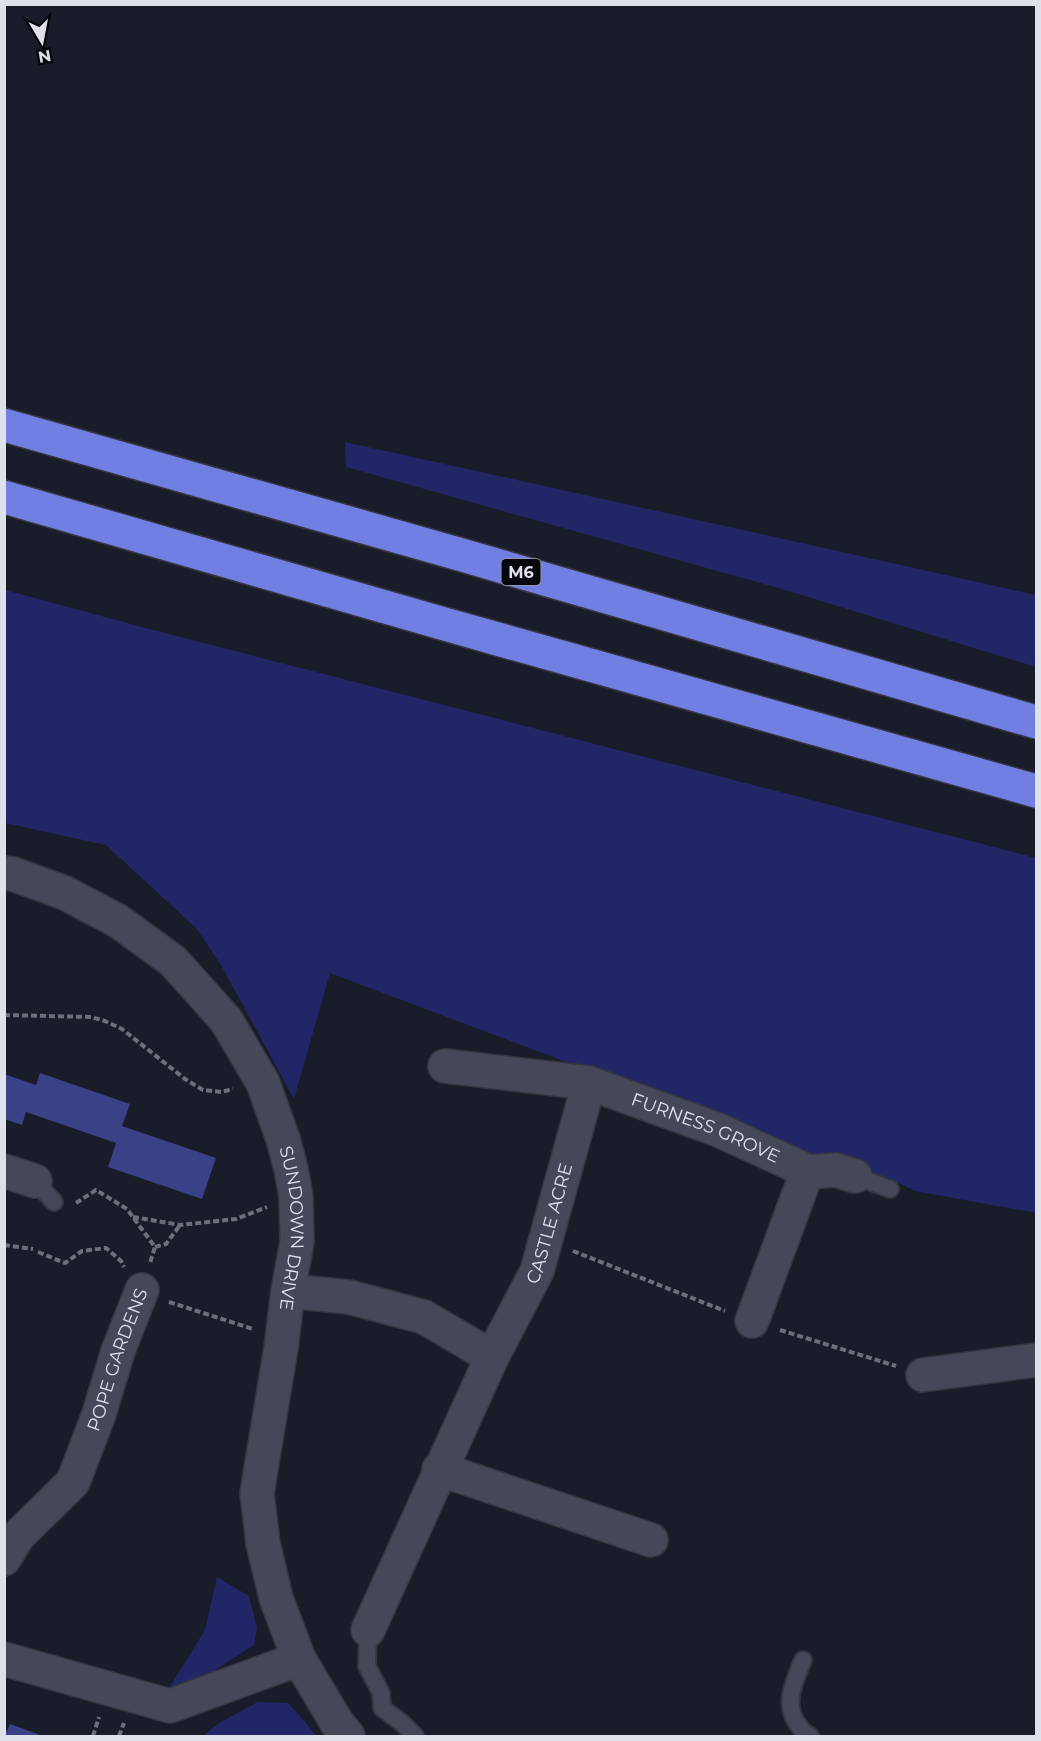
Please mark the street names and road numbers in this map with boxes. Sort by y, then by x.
road number: M6 [502,559,540,585]
street label: FURNESS GROVE [628,1088,783,1168]
street label: SUNDOWN DRIVE [274,1144,308,1312]
street label: CASTLE ACRE [521,1161,577,1288]
street label: POPE GARDENS [82,1285,153,1435]

